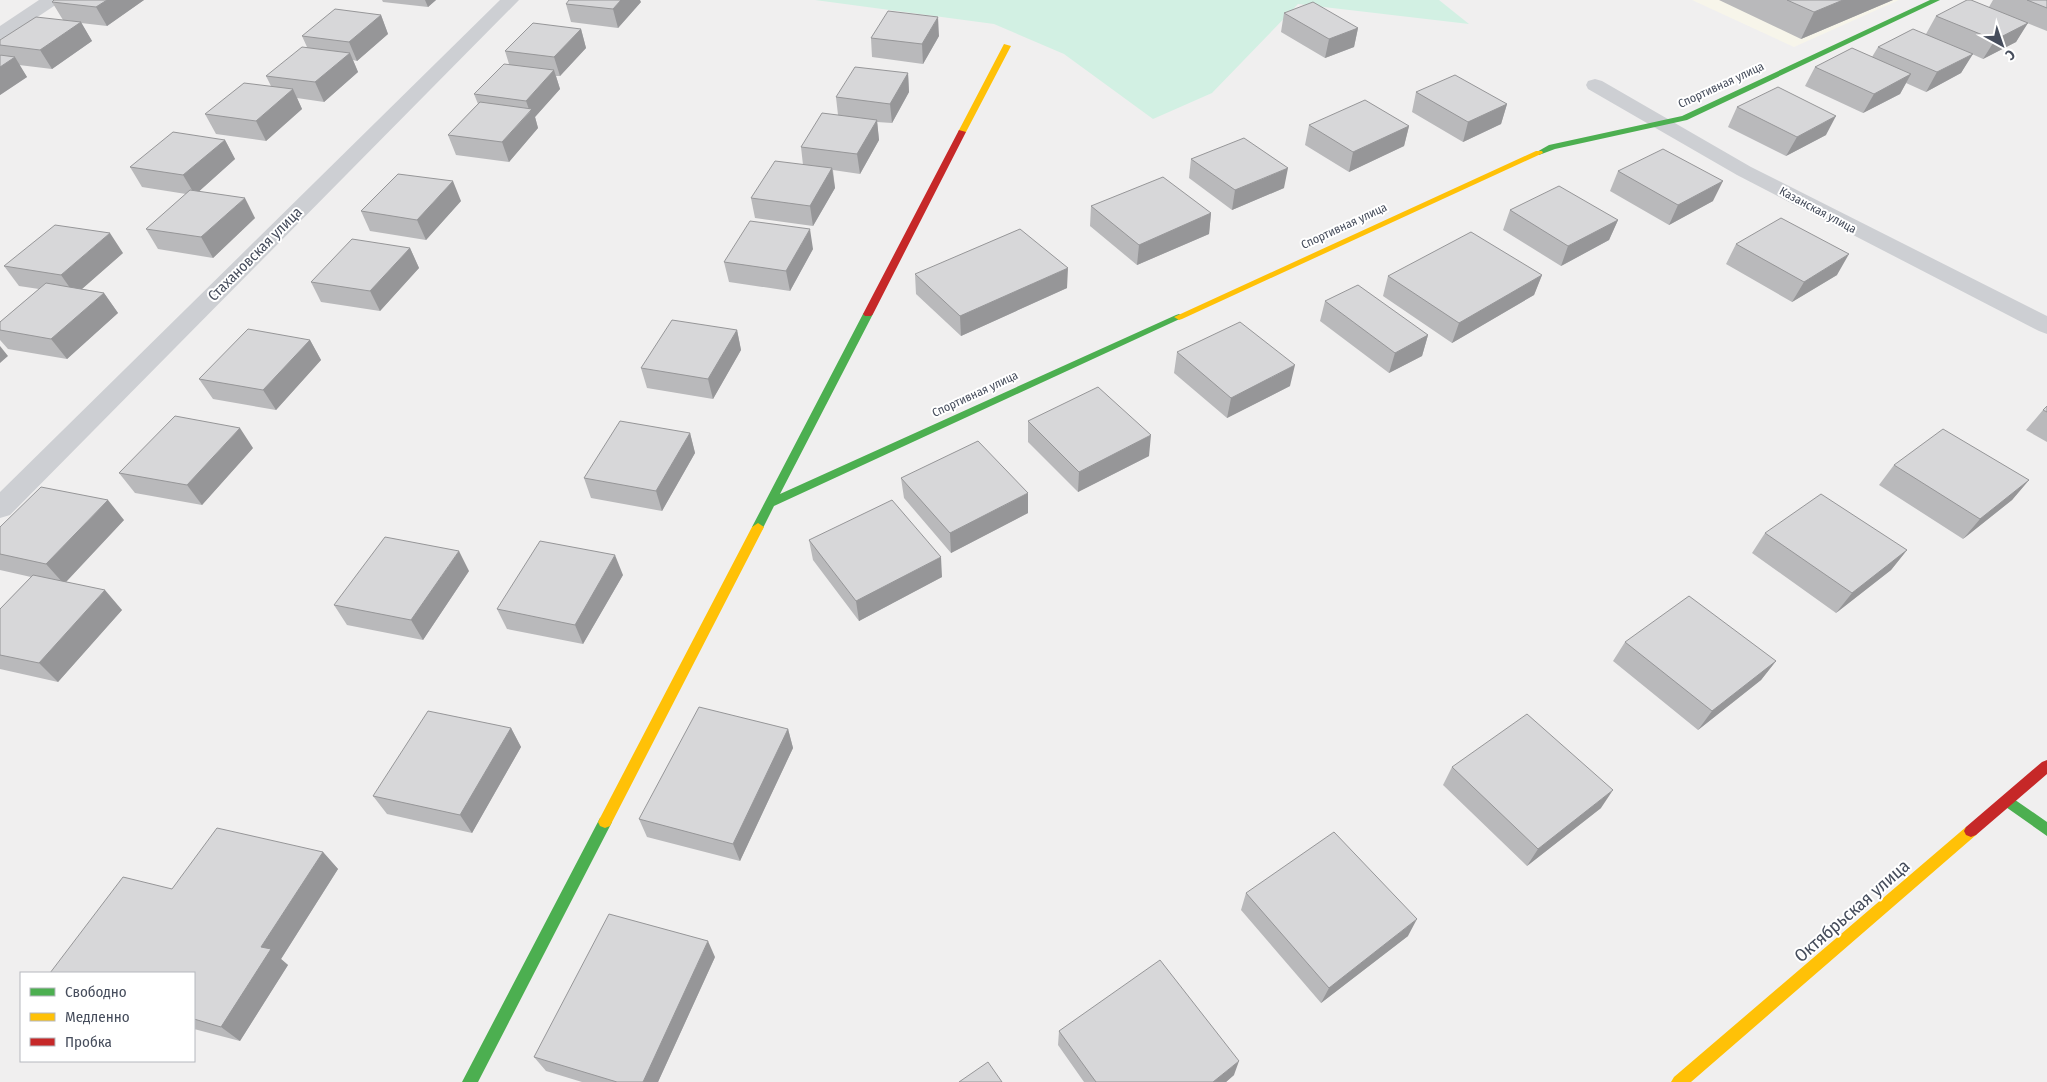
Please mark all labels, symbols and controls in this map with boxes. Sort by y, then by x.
north arrow [1977,20,2027,70]
text: С [2001,46,2018,64]
street label: Спортивная улица [1676,59,1766,111]
street label: Казанская улица [1777,184,1859,236]
street label: Спортивная улица [1299,200,1389,252]
street label: Стахановская улица [204,203,306,305]
street label: Спортивная улица [930,368,1020,420]
street label: Октябрьская улица [1790,855,1914,967]
legend [20,972,195,1062]
text: Свободно [65,983,127,1001]
text: Медленно [65,1008,130,1026]
text: Пробка [65,1033,112,1051]

